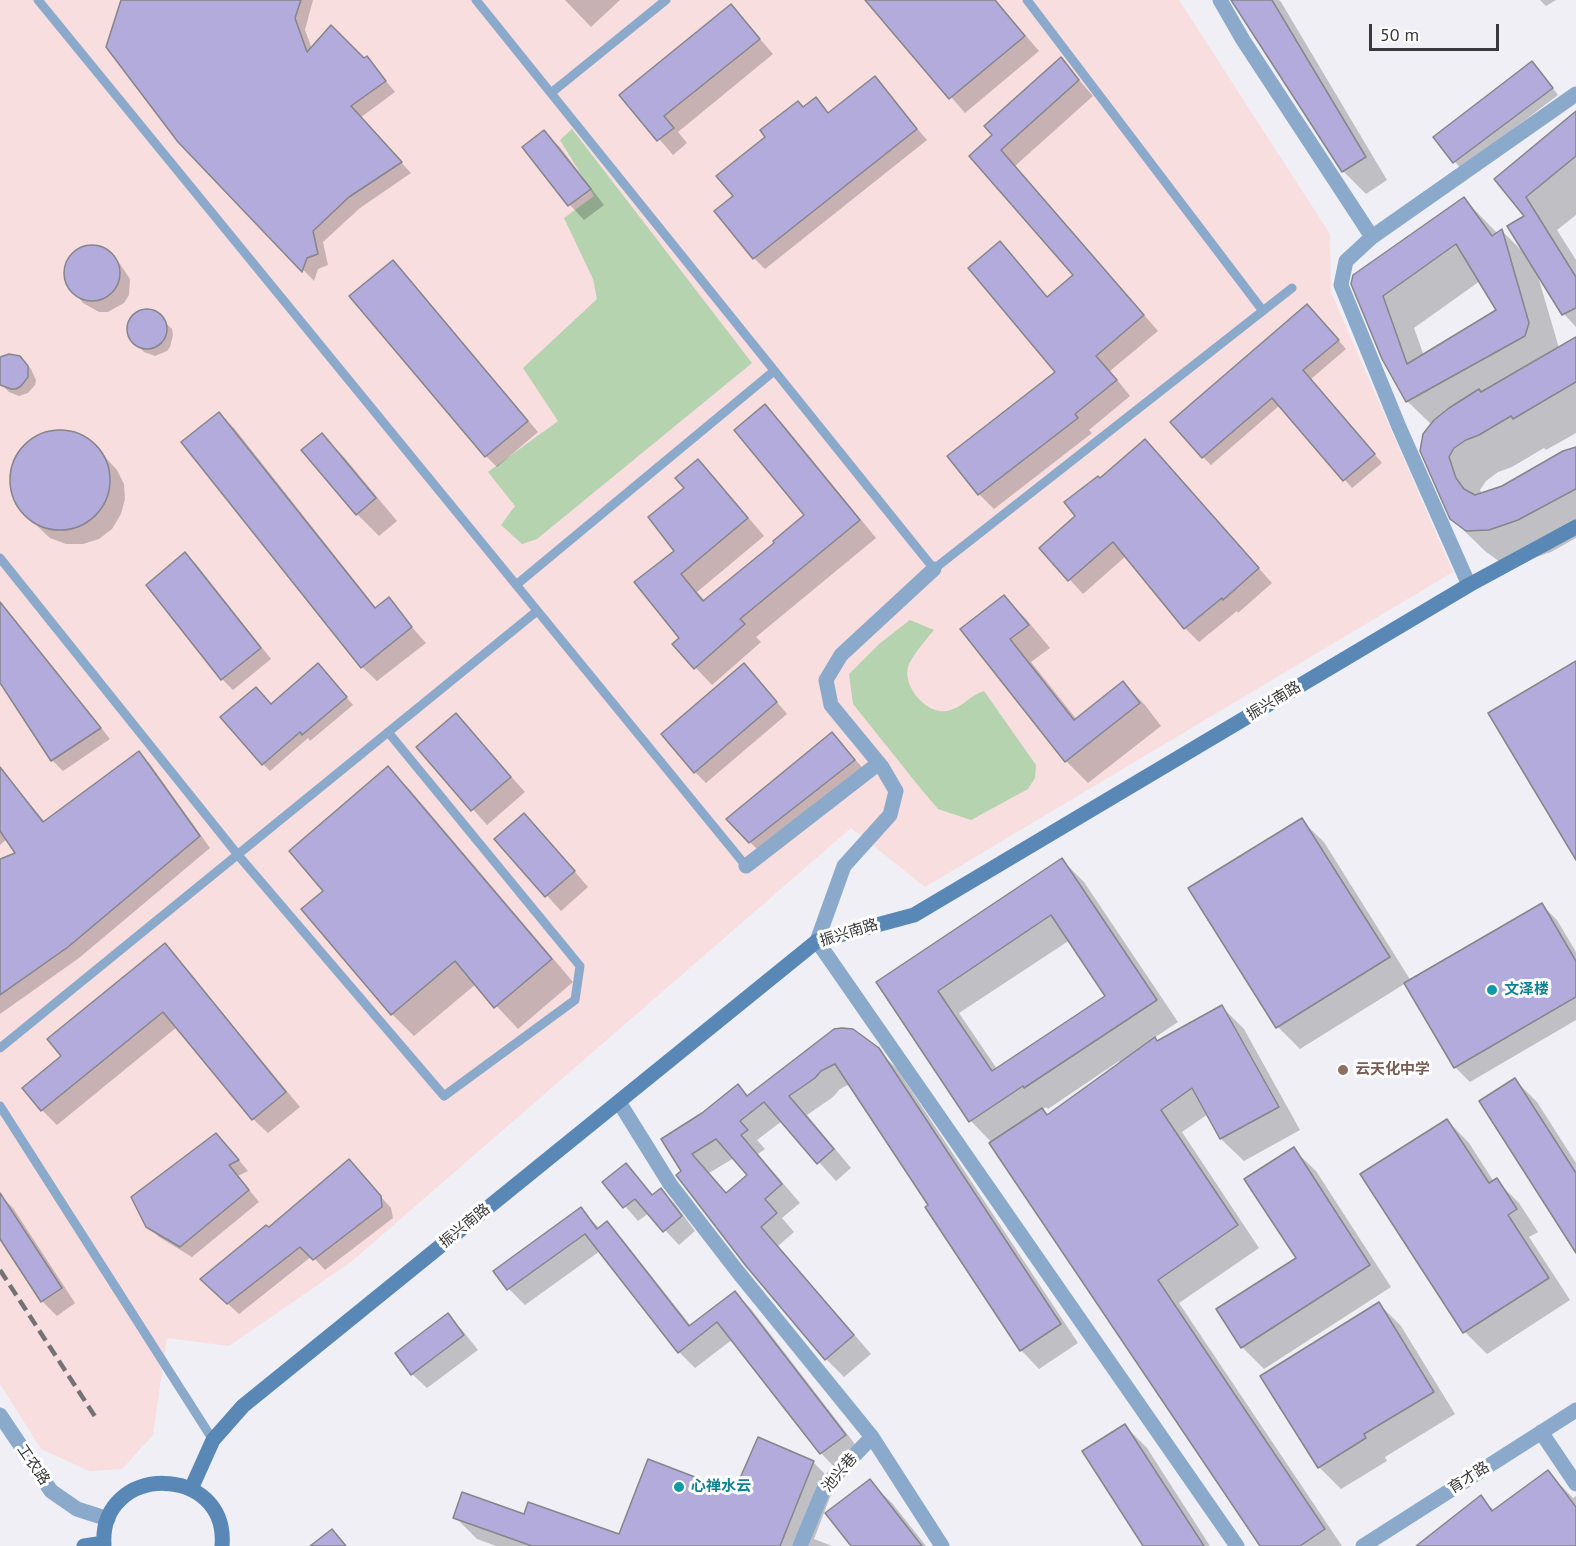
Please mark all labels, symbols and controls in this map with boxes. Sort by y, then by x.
scale bar [1372,12,1502,50]
text: 50 m [1380,23,1419,46]
street label: 振兴南路 [1244,678,1304,724]
street label: 振兴南路 [818,916,880,950]
place label: 文泽楼 [1504,981,1549,999]
marker: 文泽楼 [1485,983,1499,997]
place label: 云天化中学 [1355,1061,1430,1079]
marker: 云天化中学 [1336,1063,1350,1077]
street label: 振兴南路 [436,1200,494,1252]
street label: 工农路 [13,1441,53,1489]
street label: 池兴巷 [819,1450,861,1496]
street label: 育才路 [1445,1458,1493,1498]
place label: 心禅水云 [691,1478,751,1496]
marker: 心禅水云 [672,1480,686,1494]

